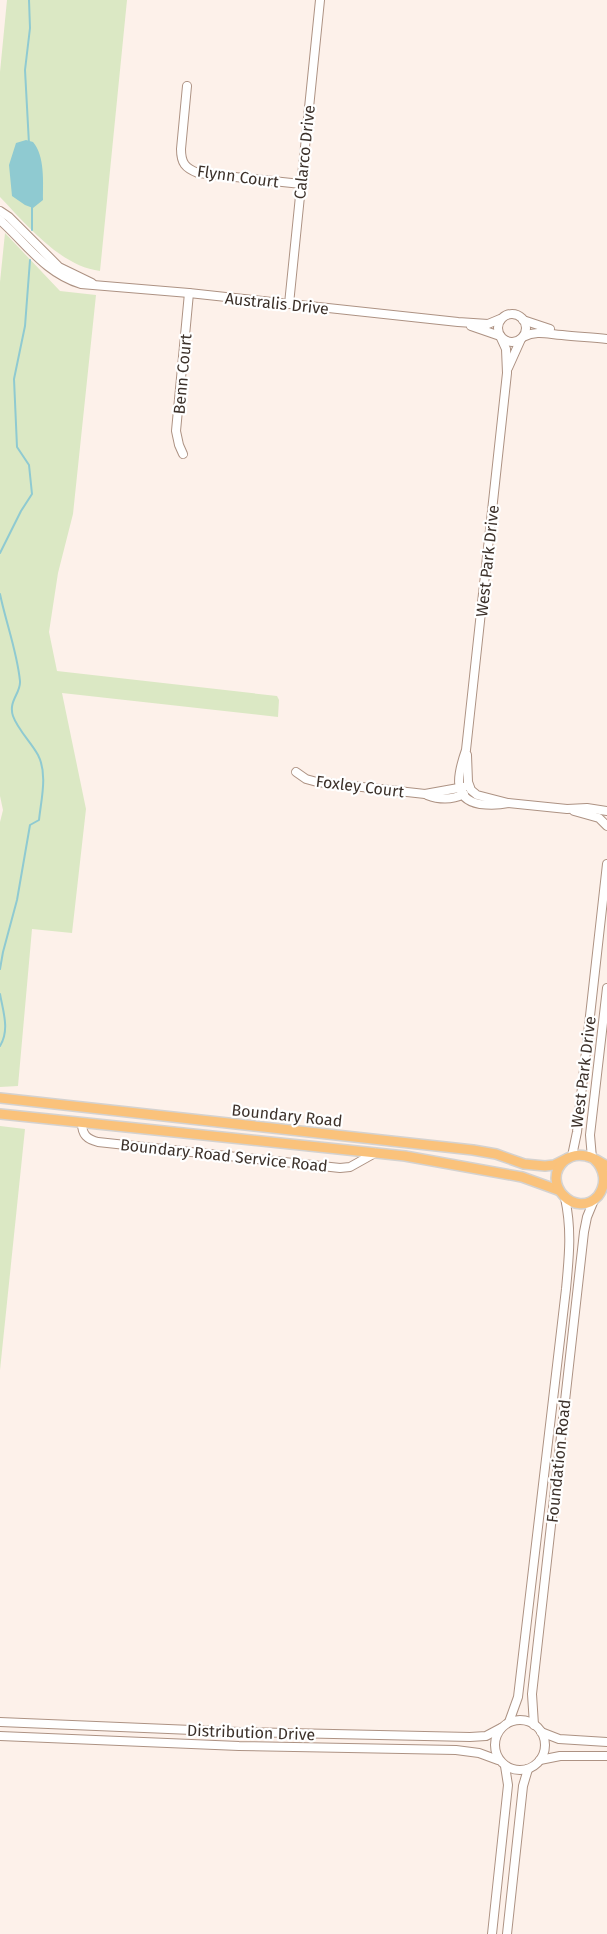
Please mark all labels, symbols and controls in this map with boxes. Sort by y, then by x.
street label: Calarco Drive [290,104,319,200]
street label: Flynn Court [196,161,280,192]
street label: Australis Drive [224,289,330,318]
street label: Benn Court [170,333,195,415]
street label: West Park Drive [472,504,503,618]
street label: Foxley Court [315,772,405,801]
street label: West Park Drive [567,1015,600,1129]
street label: Boundary Road [231,1100,343,1131]
street label: Boundary Road Service Road [119,1135,329,1176]
street label: Foundation Road [543,1399,574,1524]
street label: Distribution Drive [187,1721,315,1744]

